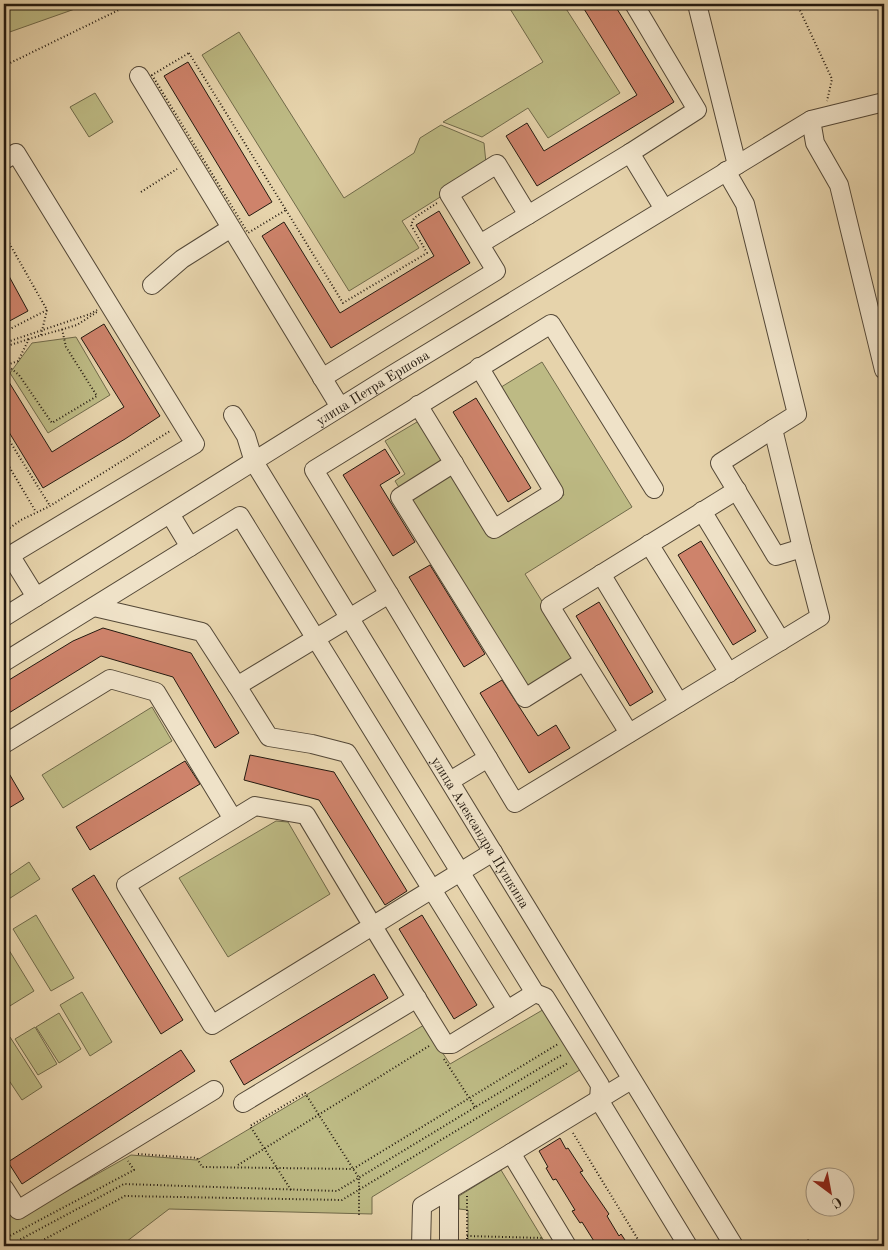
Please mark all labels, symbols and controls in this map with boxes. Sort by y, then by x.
street label: улица Петра Ершова [314,348,432,429]
street label: улица Александра Пушкина [428,754,532,911]
north arrow [806,1168,856,1218]
text: С [829,1194,844,1211]

